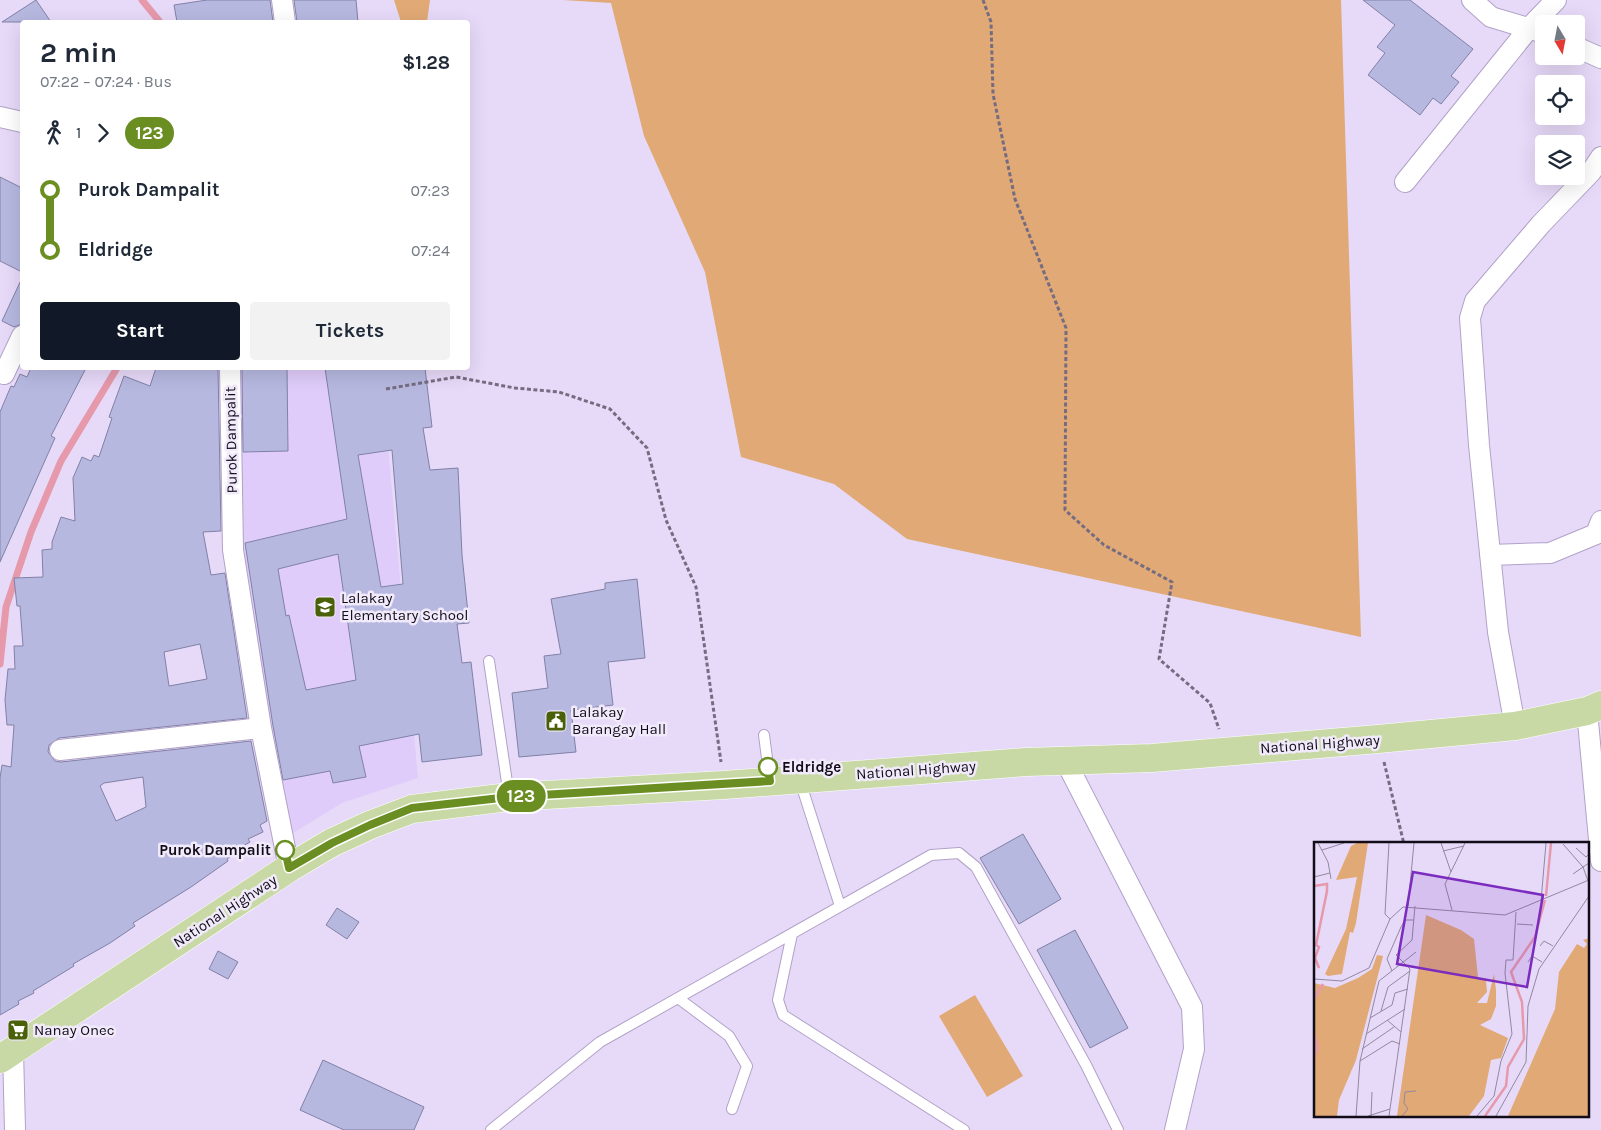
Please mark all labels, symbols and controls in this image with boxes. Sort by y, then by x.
north arrow [1535,15,1585,65]
map controls [1535,15,1585,185]
text: 2 min [40,36,117,69]
text: $1.28 [402,52,450,74]
text: 07:22 – 07:24 · Bus [40,72,172,91]
button: locate [1535,75,1585,125]
icon: walk [40,119,68,147]
icon: forward [89,119,117,147]
text: 123 [135,122,164,144]
text: 1 [76,123,81,142]
button: layers [1535,135,1585,185]
text: Purok Dampalit [78,179,220,201]
text: 07:23 [411,181,450,200]
text: Eldridge [78,239,153,261]
text: 07:24 [411,241,450,260]
button: Start [40,302,240,360]
button: Tickets [250,302,450,360]
street label: Purok Dampalit [221,386,241,493]
place label: Lalakay Elementary School [341,589,468,624]
school or university icon: Lalakay Elementary School [313,595,337,619]
place label: Lalakay Barangay Hall [572,703,666,738]
public building icon: Lalakay Barangay Hall [544,709,568,733]
street label: National Highway [1260,731,1381,757]
marker: Eldridge [758,757,778,777]
street label: National Highway [856,757,977,783]
place label: Eldridge [782,758,841,776]
line badge: 123 [492,780,550,812]
text: 123 [507,785,535,807]
marker: Purok Dampalit [275,840,295,860]
place label: Purok Dampalit [159,841,271,859]
inset map [1314,842,1588,1118]
street label: National Highway [170,871,280,951]
supermarket icon: Nanay Onec [6,1018,30,1042]
place label: Nanay Onec [34,1021,115,1039]

